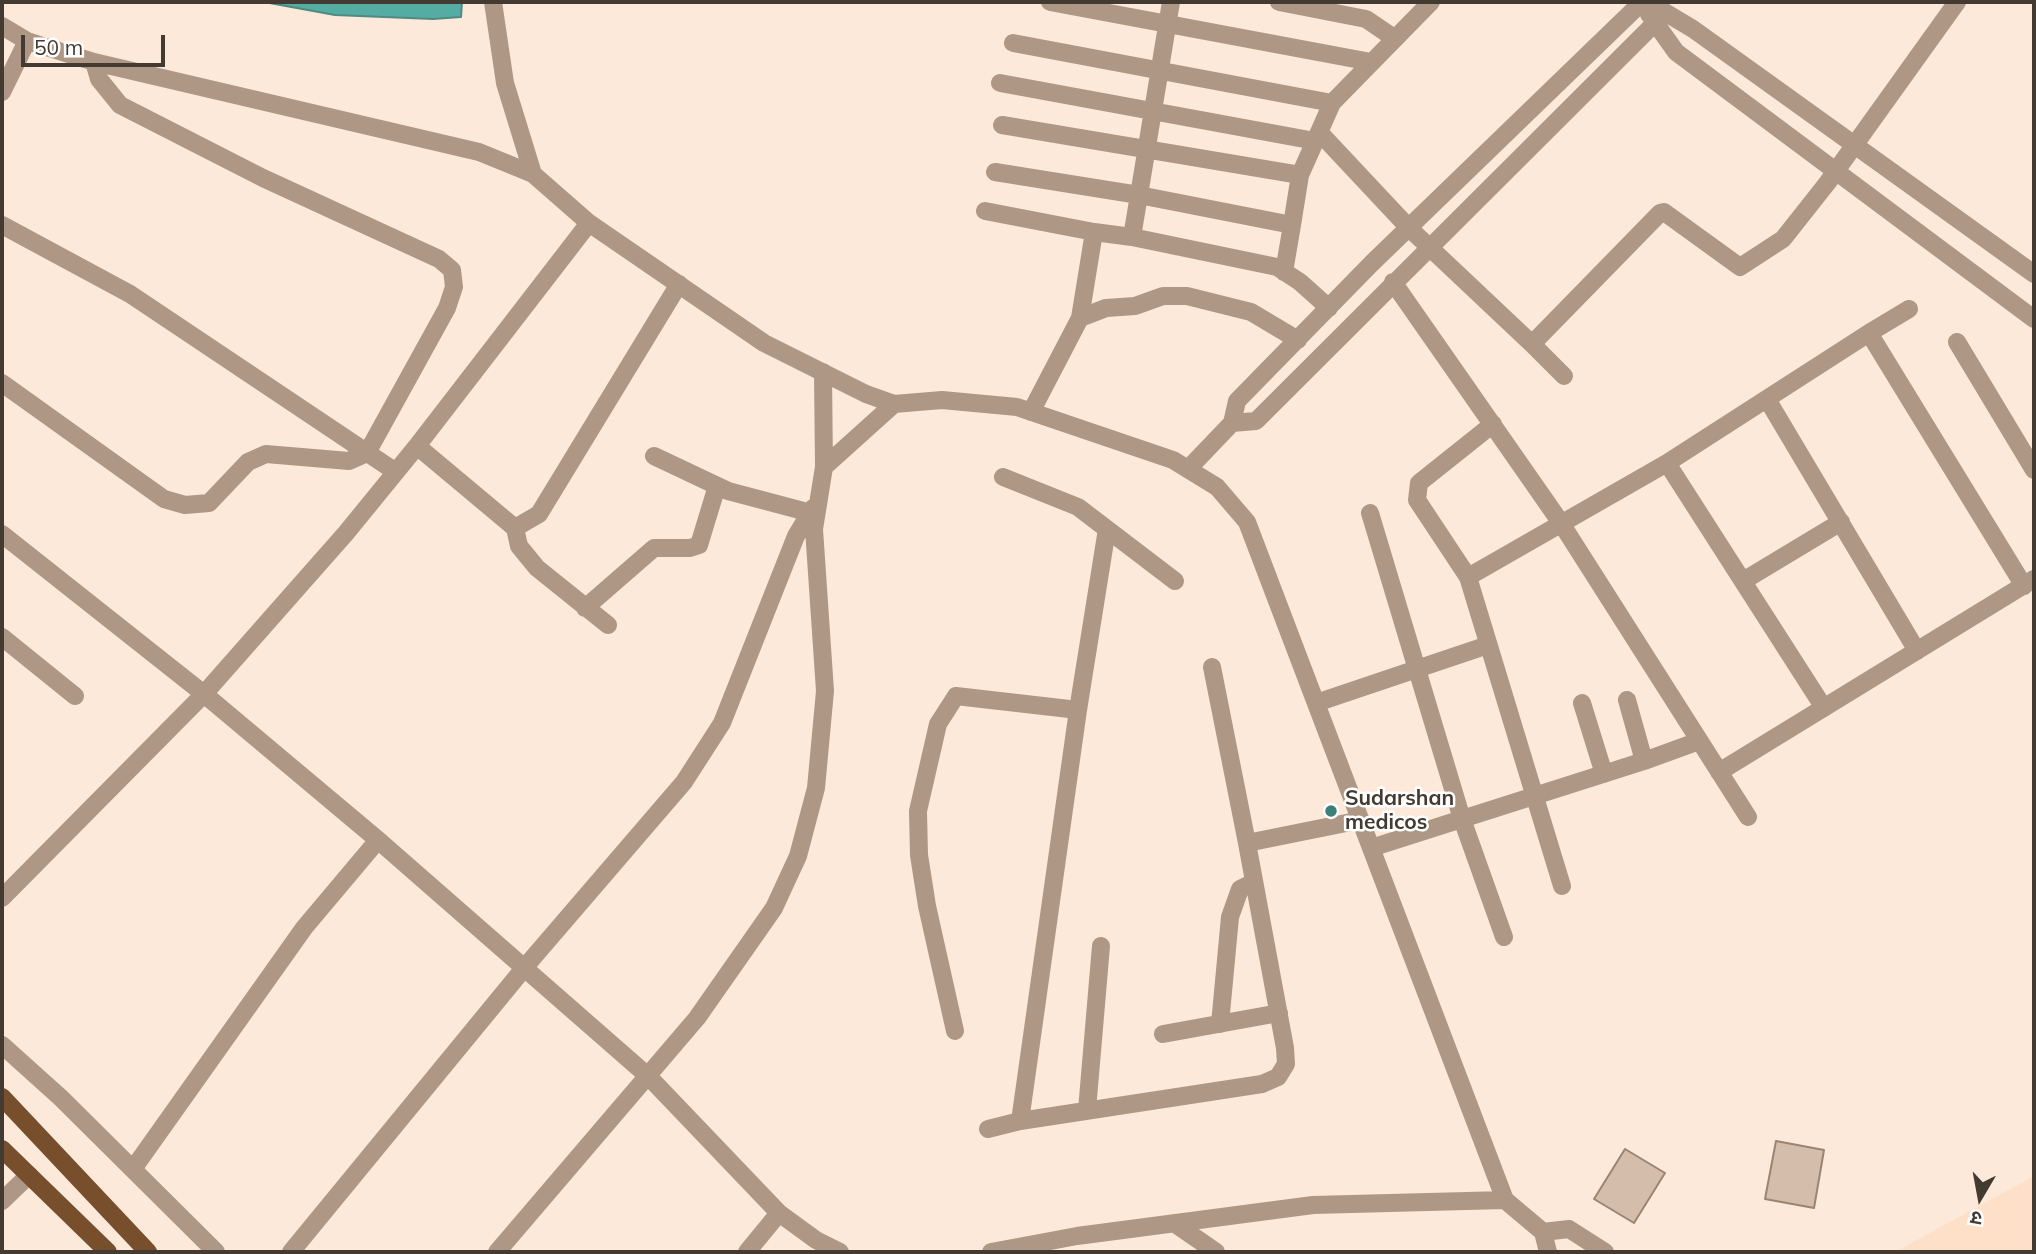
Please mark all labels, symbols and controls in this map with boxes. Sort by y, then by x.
scale bar [24,21,168,65]
text: 50 m [34,34,83,60]
place label: Sudarshan medicos [1345,786,1454,836]
marker: Sudarshan medicos [1323,803,1339,819]
north arrow [1945,1163,2015,1233]
text: उ [1969,1206,1984,1231]

